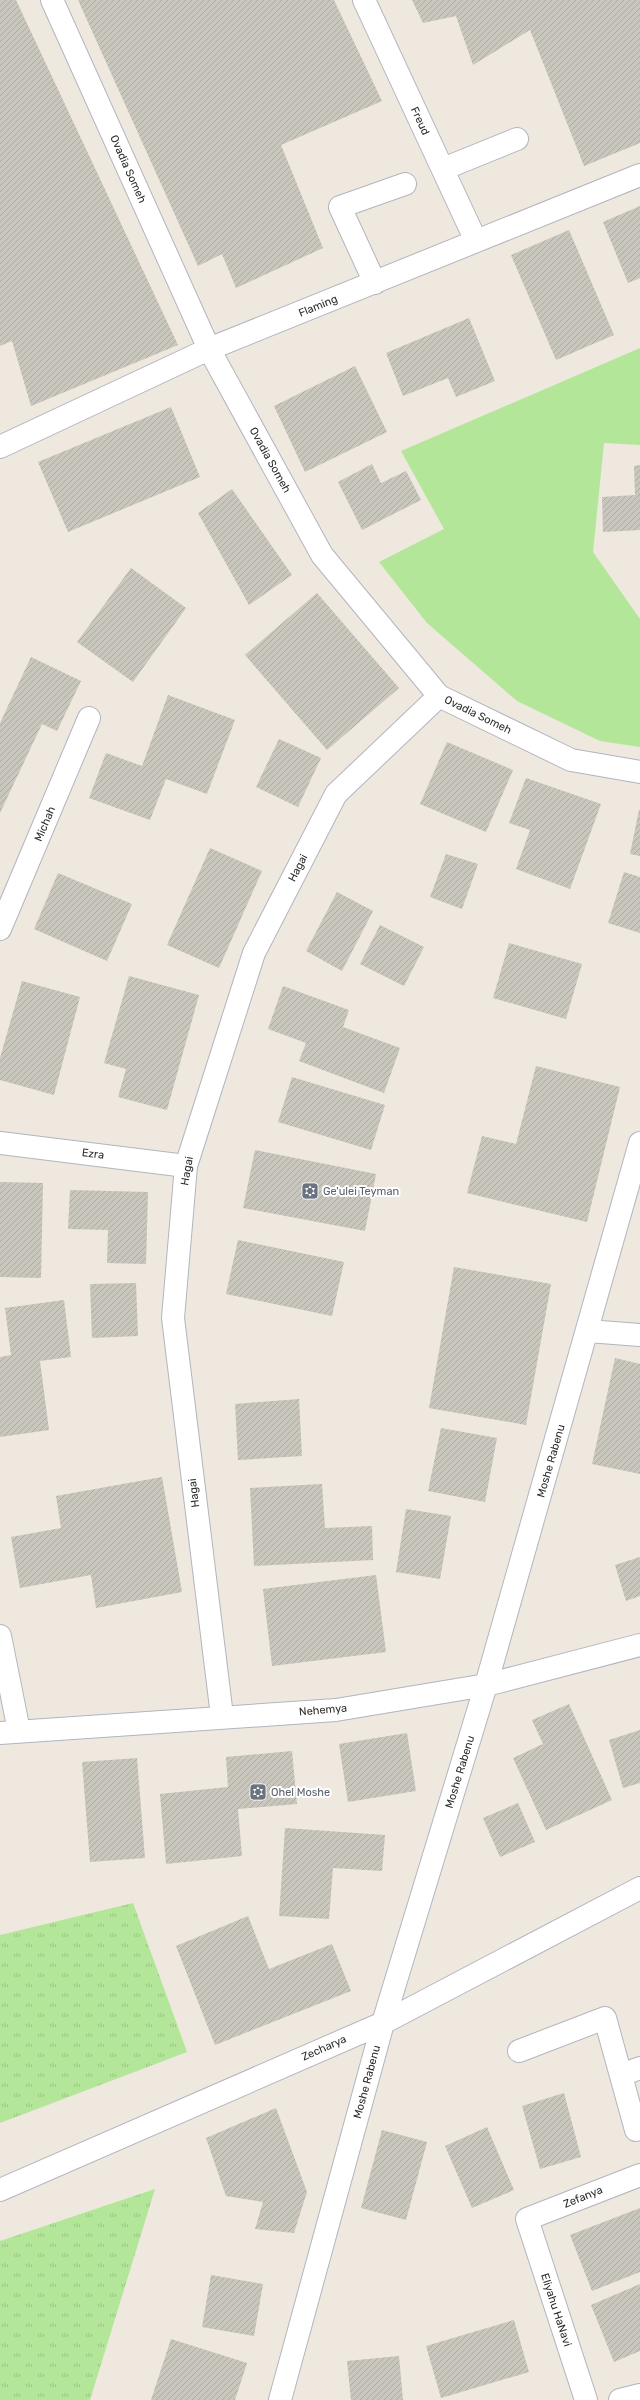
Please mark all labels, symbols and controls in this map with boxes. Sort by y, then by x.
street label: Freud [408,105,432,137]
street label: Ovadia Someh [107,133,149,205]
street label: Flaming [297,292,339,320]
street label: Ovadia Someh [247,425,293,495]
street label: Ovadia Someh [442,693,514,737]
street label: Michah [32,804,58,844]
street label: Hagai [286,852,310,884]
street label: Ezra [81,1146,105,1162]
street label: Hagai [178,1155,196,1187]
synagogue icon: Ge'ulei Teyman [300,1181,320,1201]
place label: Ge'ulei Teyman [323,1185,399,1198]
street label: Moshe Rabenu [534,1423,568,1499]
street label: Hagai [186,1478,202,1508]
street label: Nehemya [298,1701,348,1719]
street label: Moshe Rabenu [443,1734,477,1810]
synagogue icon: Ohel Moshe [248,1782,268,1802]
place label: Ohel Moshe [271,1786,330,1799]
street label: Zecharya [300,2032,348,2064]
street label: Moshe Rabenu [351,2044,383,2120]
street label: Zefanya [561,2183,605,2211]
street label: Eliyahu HaNavi [538,2272,574,2348]

